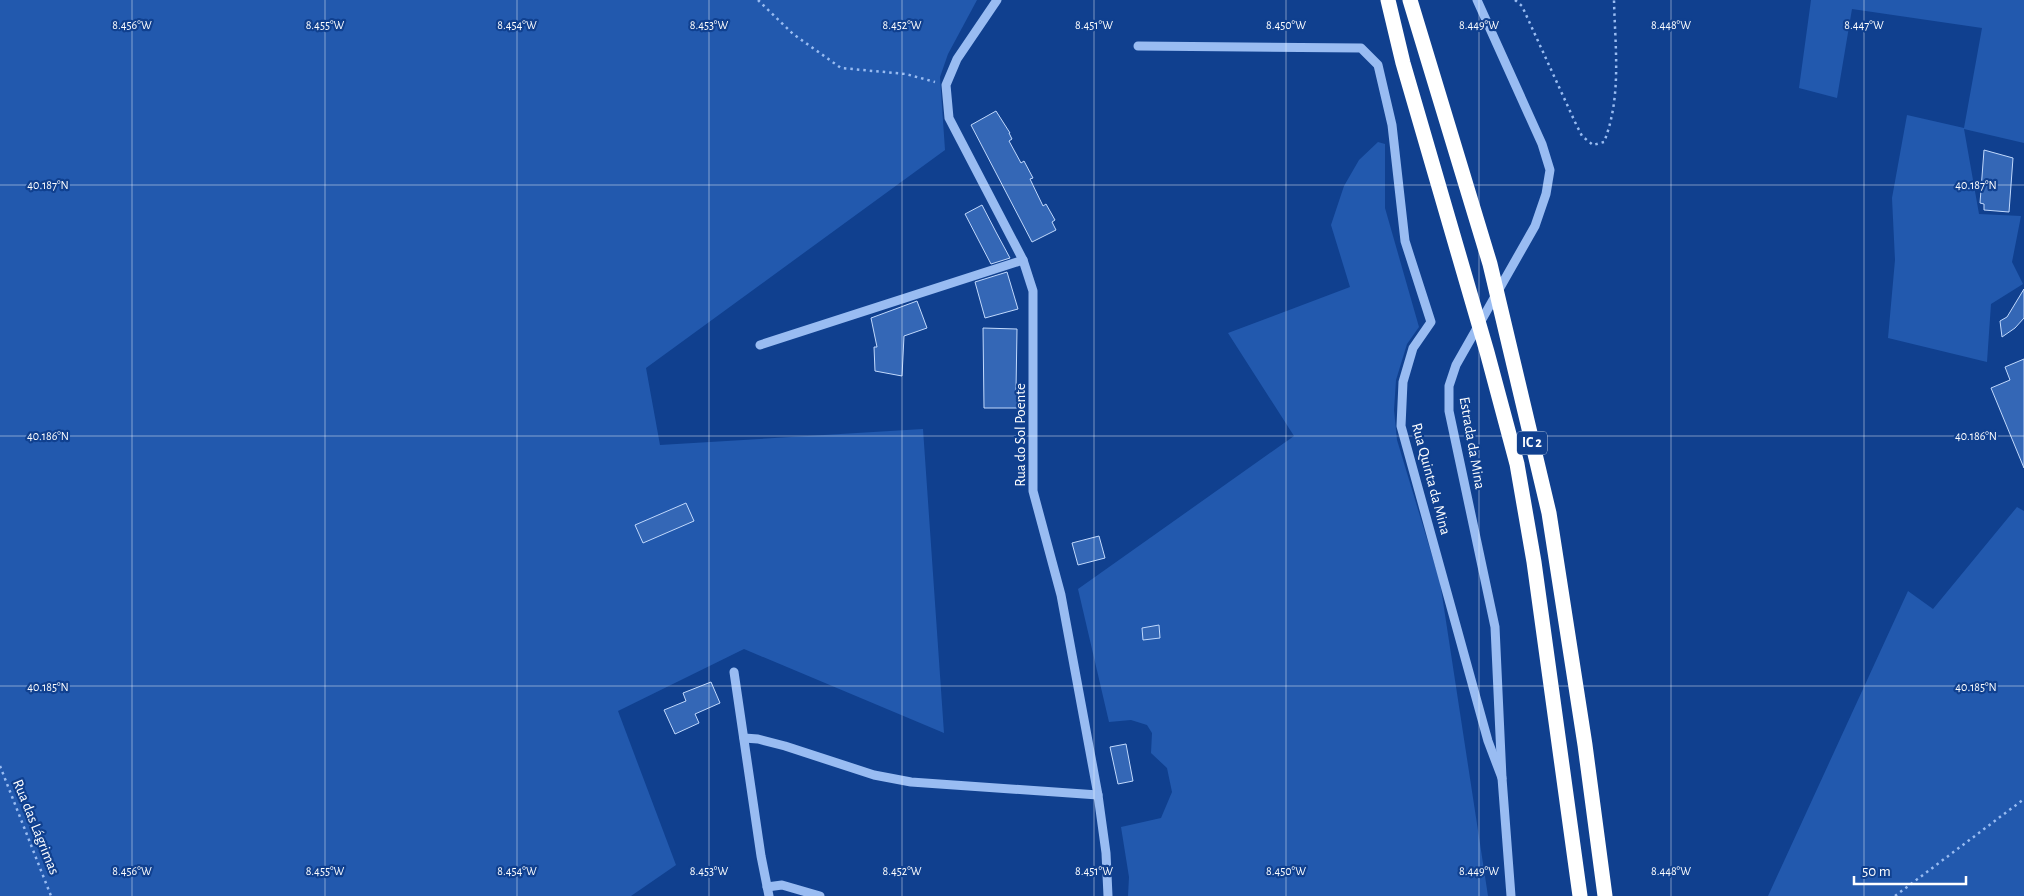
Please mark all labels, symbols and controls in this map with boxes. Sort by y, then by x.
text: 8.456°W [112,19,152,31]
text: 8.455°W [306,19,345,31]
text: 8.454°W [497,19,537,31]
text: 8.453°W [690,19,729,31]
text: 8.452°W [882,19,922,31]
text: 8.451°W [1075,19,1113,31]
text: 8.450°W [1266,19,1306,31]
text: 8.449°W [1459,19,1499,31]
text: 8.448°W [1651,19,1691,31]
text: 8.447°W [1844,19,1884,31]
text: 40.187°N [27,179,69,191]
text: 40.187°N [1955,179,1997,191]
street label: Rua do Sol Poente [1013,383,1028,487]
street label: Estrada da Mina [1456,396,1488,490]
street label: Rua Quinta da Mina [1409,421,1453,537]
text: 40.186°N [27,430,69,442]
text: 40.186°N [1955,430,1997,442]
road number: IC 2 [1517,432,1547,454]
text: 40.185°N [27,681,69,693]
text: 40.185°N [1955,681,1997,693]
street label: Rua das Lágrimas [10,777,62,877]
scale bar [1854,854,1966,886]
text: 50 m [1862,864,1891,879]
text: 8.456°W [112,865,152,877]
text: 8.455°W [306,865,345,877]
text: 8.454°W [497,865,537,877]
text: 8.453°W [690,865,729,877]
text: 8.452°W [882,865,922,877]
text: 8.451°W [1075,865,1113,877]
text: 8.450°W [1266,865,1306,877]
text: 8.449°W [1459,865,1499,877]
text: 8.448°W [1651,865,1691,877]

